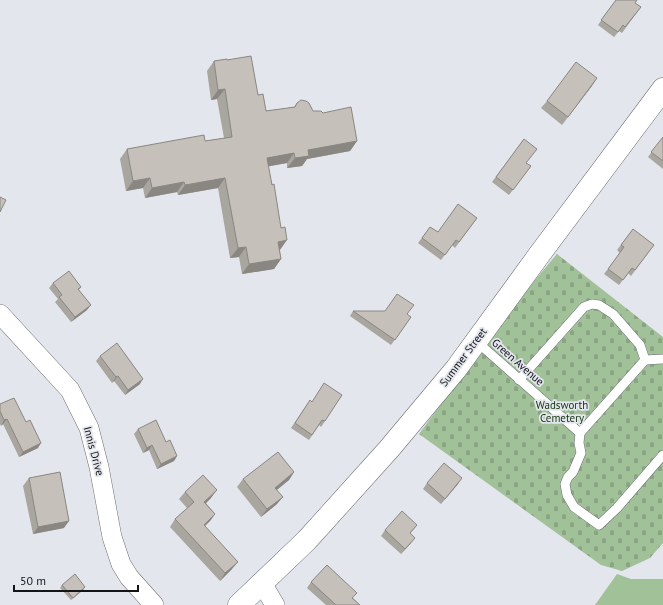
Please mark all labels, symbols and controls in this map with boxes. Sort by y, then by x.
street label: Summer Street [436,325,490,389]
street label: Green Avenue [489,336,547,389]
park label: Wadsworth Cemetery [536,398,588,425]
street label: Innis Drive [81,425,107,478]
scale bar [14,567,138,593]
text: 50 m [20,573,46,588]

